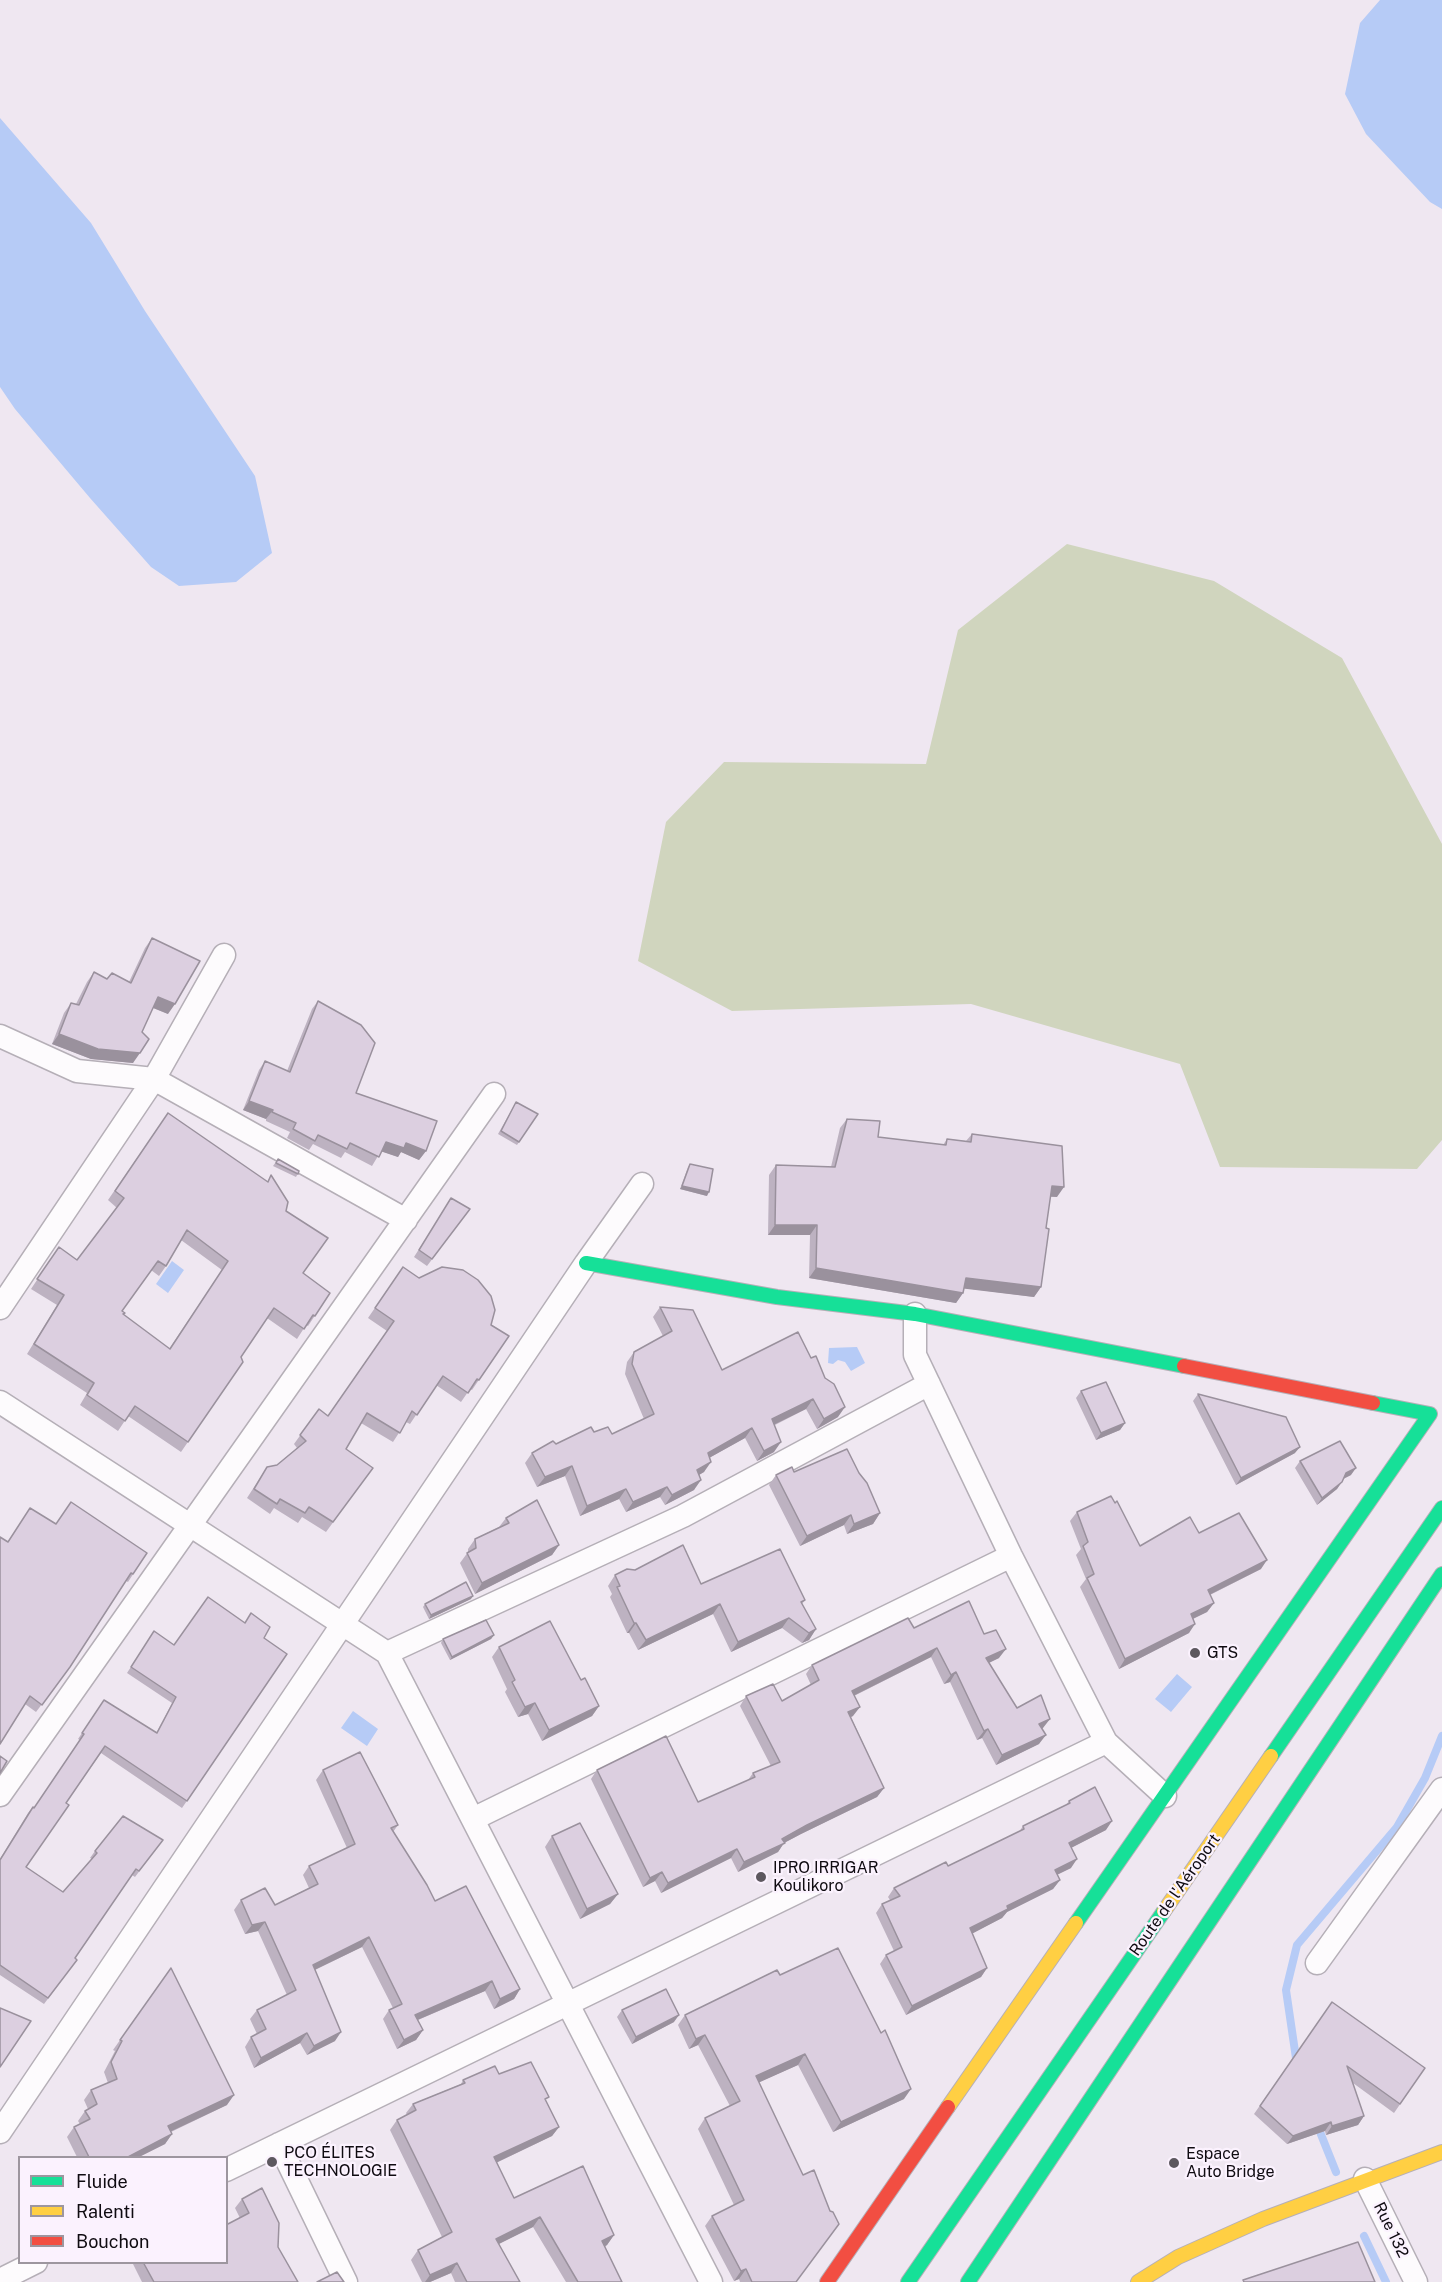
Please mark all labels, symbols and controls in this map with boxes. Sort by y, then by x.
place label: GTS [1207,1643,1238,1663]
marker: GTS [1188,1646,1202,1660]
street label: Route de l'Aéroport [1126,1830,1224,1960]
place label: IPRO IRRIGAR Koulikoro [773,1858,879,1896]
marker: IPRO IRRIGAR Koulikoro [754,1870,768,1884]
place label: PCO ÉLITES TECHNOLOGIE [284,2143,397,2181]
place label: Espace Auto Bridge [1186,2144,1275,2182]
marker: PCO ÉLITES TECHNOLOGIE [265,2155,279,2169]
legend [18,2156,228,2264]
marker: Espace Auto Bridge [1167,2156,1181,2170]
text: Fluide [76,2171,128,2192]
street label: Rue 132 [1369,2199,1413,2261]
text: Ralenti [76,2201,135,2222]
text: Bouchon [76,2231,149,2252]

